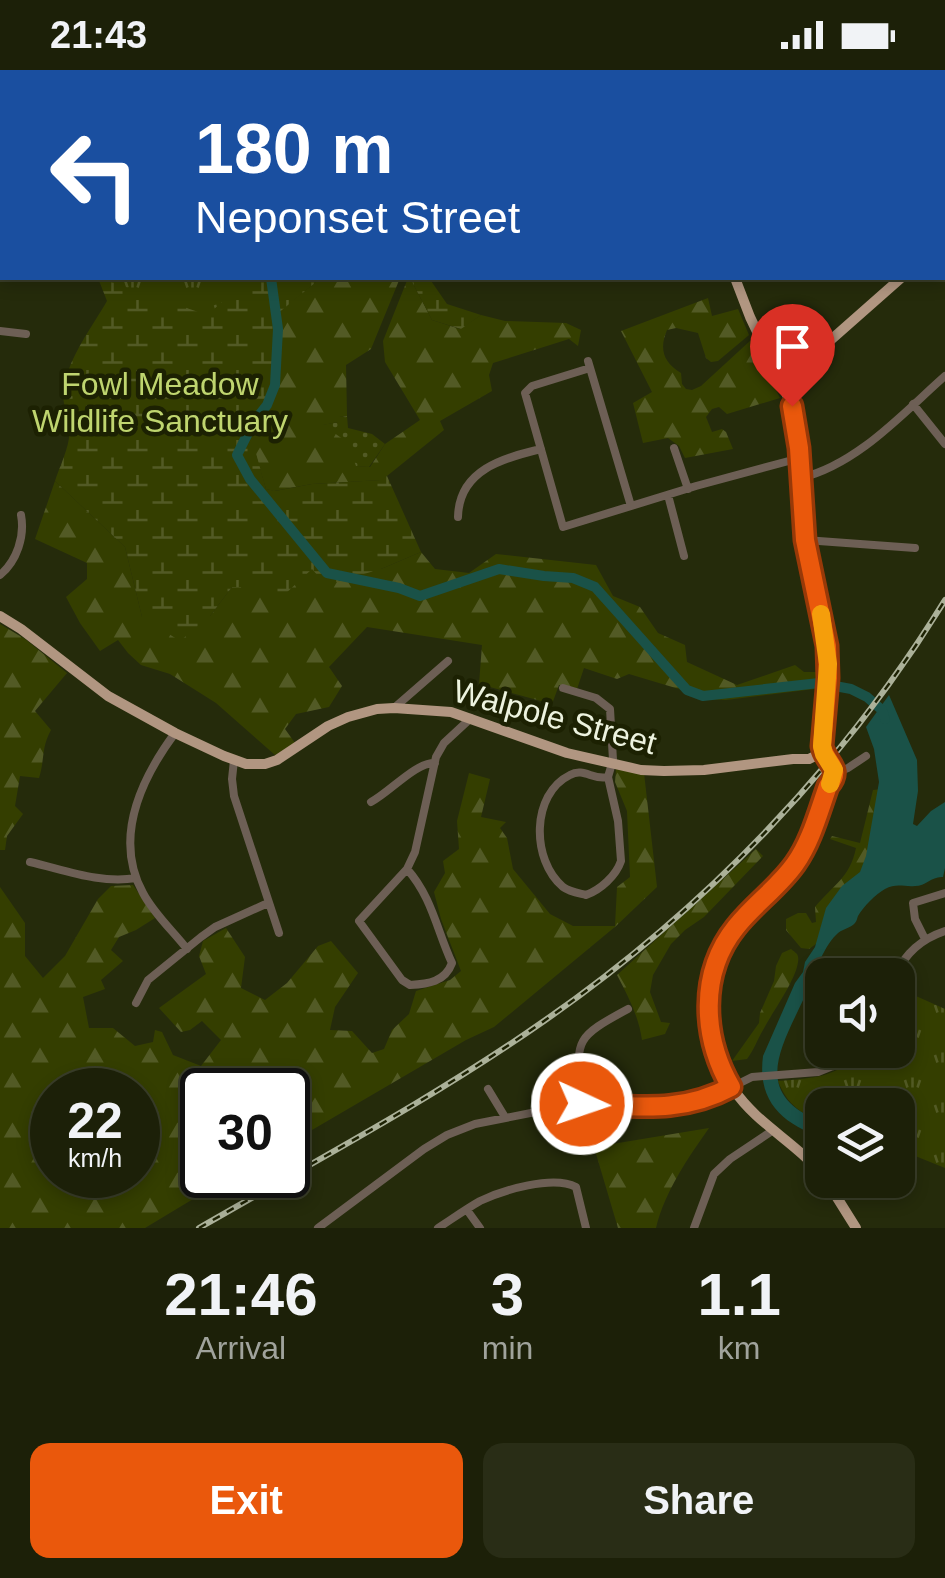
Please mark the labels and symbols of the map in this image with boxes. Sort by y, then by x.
pin [750,304,835,407]
park label: Fowl Meadow Wildlife Sanctuary [32,366,288,439]
street label: Walpole Street [450,673,661,761]
position arrow [530,1052,634,1156]
speed limit sign: 30 [180,1068,310,1198]

